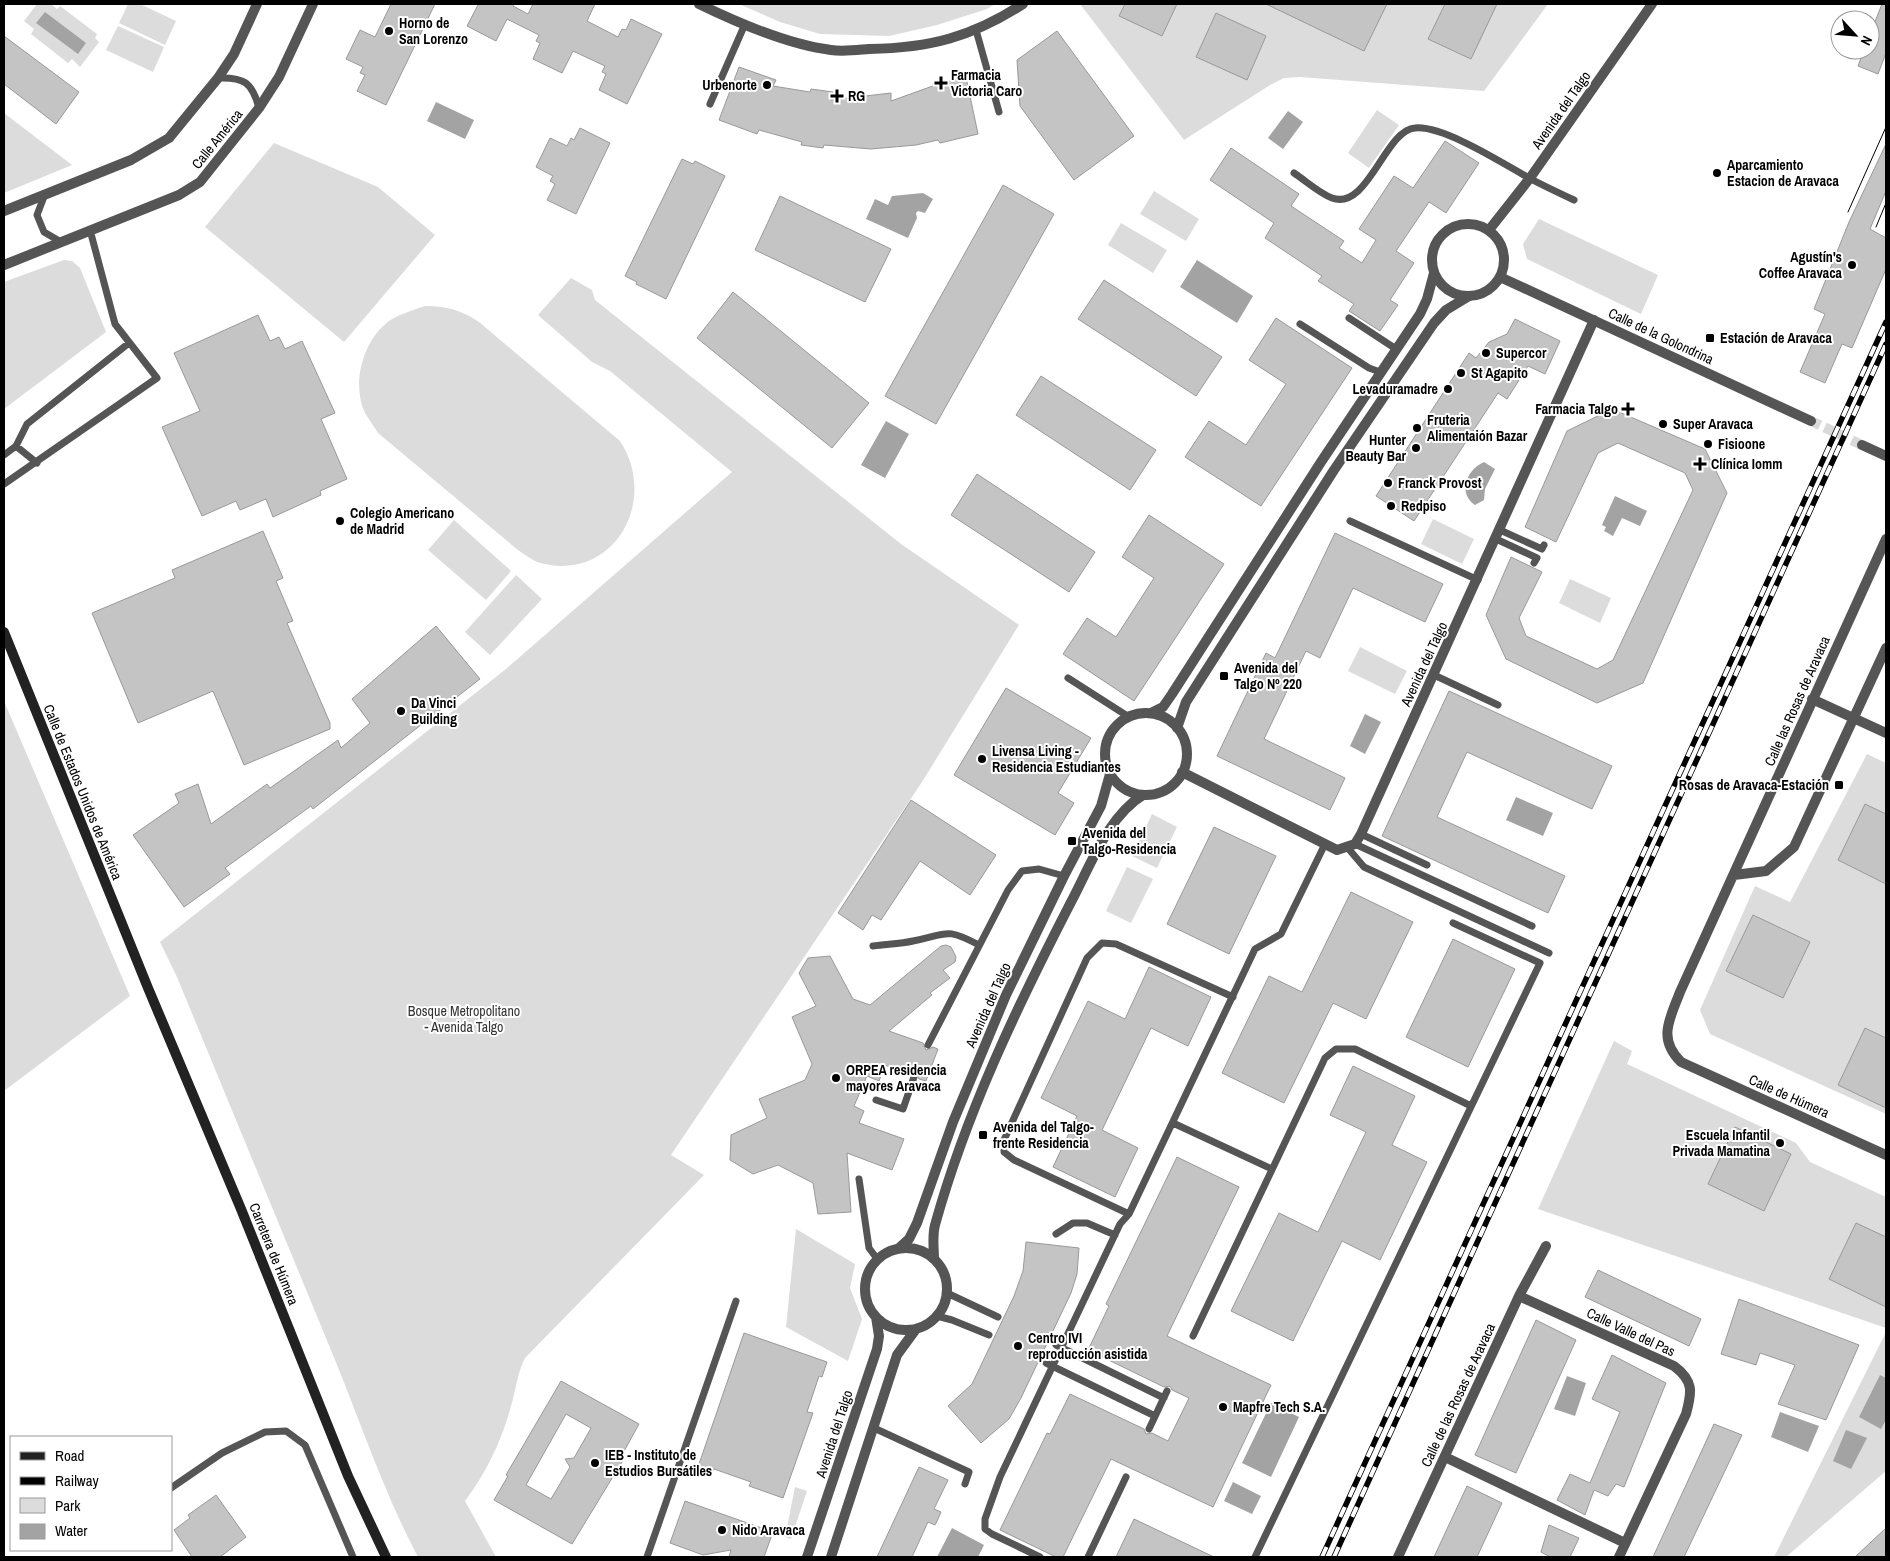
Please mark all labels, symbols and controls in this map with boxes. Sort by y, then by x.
north arrow [1830,10,1880,60]
place label: Horno de San Lorenzo [399,14,468,48]
marker: Horno de San Lorenzo [383,25,395,37]
text: N [1857,33,1877,48]
place label: Farmacia Victoria Caro [951,66,1022,100]
street label: Avenida del Talgo [1527,68,1595,153]
place label: Urbenorte [702,76,757,94]
marker: Farmacia Victoria Caro [935,77,947,89]
marker: Urbenorte [761,79,773,91]
place label: RG [848,87,865,105]
marker: RG [830,89,844,103]
street label: Calle América [188,105,247,172]
place label: Aparcamiento Estacion de Aravaca [1727,156,1840,190]
marker: Aparcamiento Estacion de Aravaca [1711,167,1723,179]
place label: Agustín's Coffee Aravaca [1759,248,1843,282]
marker: Agustín's Coffee Aravaca [1846,259,1858,271]
street label: Calle de la Golondrina [1605,304,1717,369]
place label: Estación de Aravaca [1720,329,1833,347]
marker: Estación de Aravaca [1704,332,1716,344]
place label: Supercor [1496,344,1547,362]
marker: Supercor [1480,347,1492,359]
place label: St Agapito [1471,364,1528,382]
marker: St Agapito [1455,367,1467,379]
place label: Levaduramadre [1353,380,1438,398]
marker: Levaduramadre [1442,383,1454,395]
place label: Farmacia Talgo [1535,400,1618,418]
marker: Farmacia Talgo [1622,403,1634,415]
place label: Fruteria Alimentaión Bazar [1427,411,1528,445]
place label: Super Aravaca [1673,415,1754,433]
marker: Super Aravaca [1657,418,1669,430]
marker: Fruteria Alimentaión Bazar [1411,422,1423,434]
place label: Hunter Beauty Bar [1345,431,1407,465]
place label: Fisioone [1718,435,1765,453]
marker: Fisioone [1702,438,1714,450]
marker: Hunter Beauty Bar [1410,442,1422,454]
place label: Clínica Iomm [1711,455,1782,473]
marker: Clínica Iomm [1693,457,1707,471]
place label: Franck Provost [1398,474,1482,492]
marker: Franck Provost [1382,477,1394,489]
place label: Redpiso [1401,497,1446,515]
marker: Redpiso [1385,500,1397,512]
place label: Colegio Americano de Madrid [350,504,454,538]
marker: Colegio Americano de Madrid [334,515,346,527]
street label: Avenida del Talgo [1396,619,1451,710]
street label: Calle las Rosas de Aravaca [1760,633,1834,769]
place label: Avenida del Talgo Nº 220 [1234,659,1302,693]
marker: Avenida del Talgo Nº 220 [1218,670,1230,682]
place label: Da Vinci Building [411,694,457,728]
street label: Calle de Estados Unidos de América [40,702,127,883]
marker: Da Vinci Building [395,705,407,717]
place label: Livensa Living - Residencia Estudiantes [992,742,1121,776]
marker: Livensa Living - Residencia Estudiantes [976,753,988,765]
place label: Rosas de Aravaca-Estación [1679,776,1829,794]
marker: Rosas de Aravaca-Estación [1833,779,1845,791]
place label: Avenida del Talgo-Residencia [1082,824,1177,858]
marker: Avenida del Talgo-Residencia [1066,835,1078,847]
street label: Avenida del Talgo [961,960,1015,1051]
park label: Bosque Metropolitano - Avenida Talgo [408,1002,520,1036]
place label: ORPEA residencia mayores Aravaca [846,1061,947,1095]
street label: Calle de Húmera [1746,1070,1833,1122]
marker: ORPEA residencia mayores Aravaca [830,1072,842,1084]
place label: Avenida del Talgo- frente Residencia [993,1118,1094,1152]
place label: Escuela Infantil Privada Mamatina [1672,1126,1771,1160]
marker: Avenida del Talgo- frente Residencia [977,1129,989,1141]
marker: Escuela Infantil Privada Mamatina [1774,1137,1786,1149]
street label: Carretera de Húmera [245,1200,303,1308]
street label: Calle Valle del Pas [1584,1304,1678,1360]
street label: Calle de las Rosas de Aravaca [1417,1320,1499,1470]
place label: Centro IVI reproducción asistida [1028,1329,1148,1363]
marker: Centro IVI reproducción asistida [1012,1340,1024,1352]
street label: Avenida del Talgo [811,1388,857,1481]
place label: Mapfre Tech S.A. [1233,1398,1325,1416]
marker: Mapfre Tech S.A. [1217,1401,1229,1413]
legend [10,1436,172,1551]
text: Road [55,1445,84,1466]
place label: IEB - Instituto de Estudios Bursátiles [605,1446,712,1480]
marker: IEB - Instituto de Estudios Bursátiles [589,1457,601,1469]
text: Railway [55,1470,100,1491]
text: Park [55,1495,81,1516]
text: Water [55,1520,87,1541]
place label: Nido Aravaca [732,1521,806,1539]
marker: Nido Aravaca [716,1524,728,1536]

